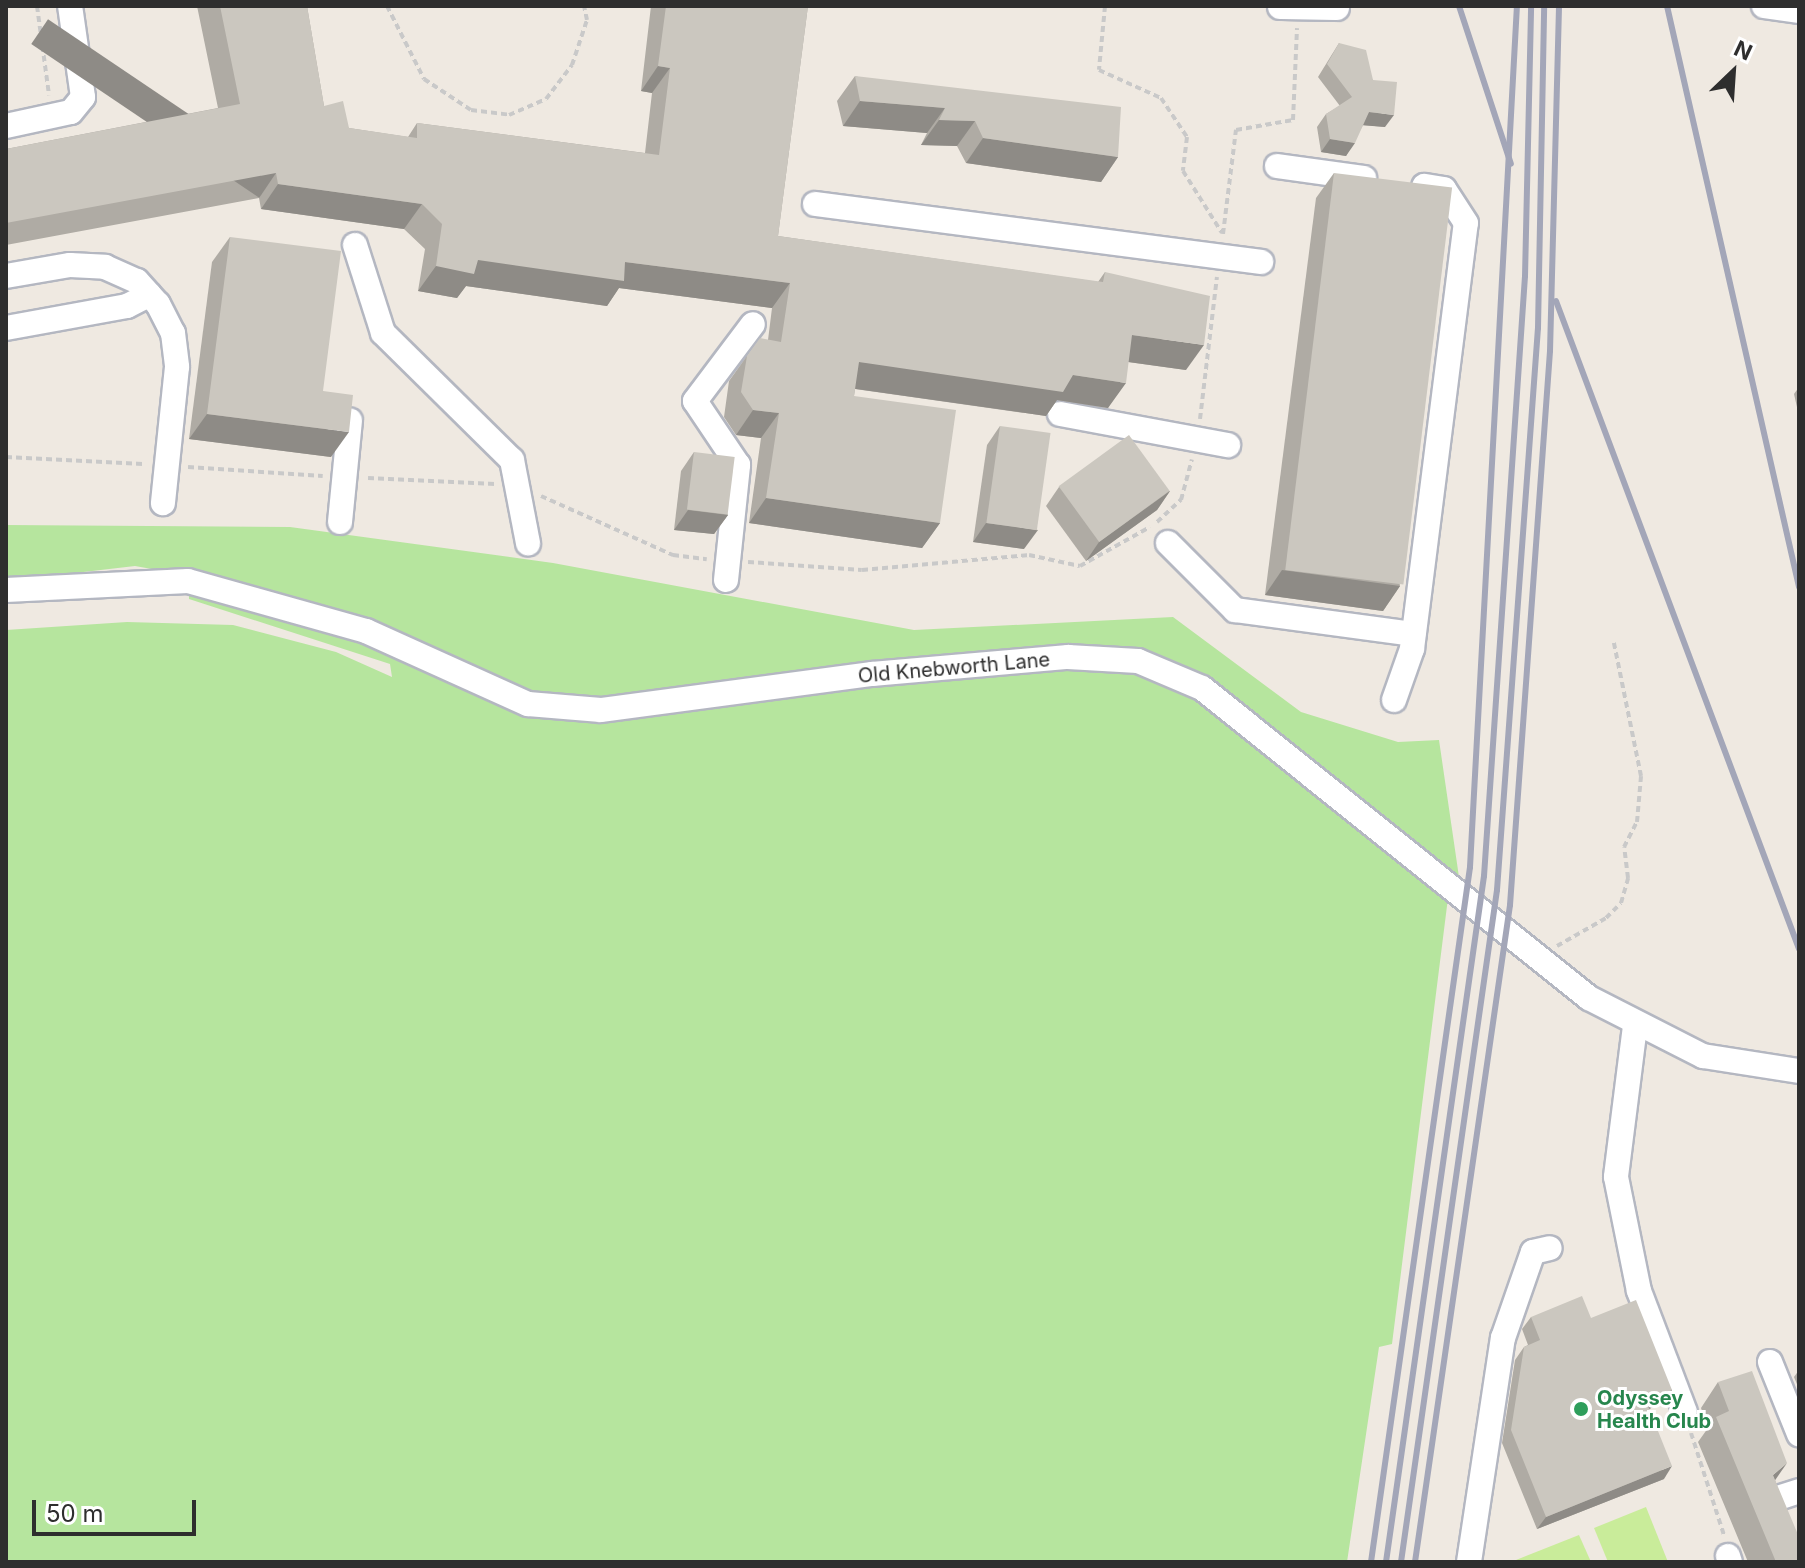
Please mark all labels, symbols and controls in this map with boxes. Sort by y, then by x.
north arrow [1693,32,1773,112]
text: N [1730,35,1756,66]
street label: Old Knebworth Lane [857,648,1051,688]
place label: Odyssey Health Club [1597,1386,1711,1433]
marker: Odyssey Health Club [1572,1400,1590,1418]
scale bar [36,1484,200,1534]
text: 50 m [46,1499,104,1528]

